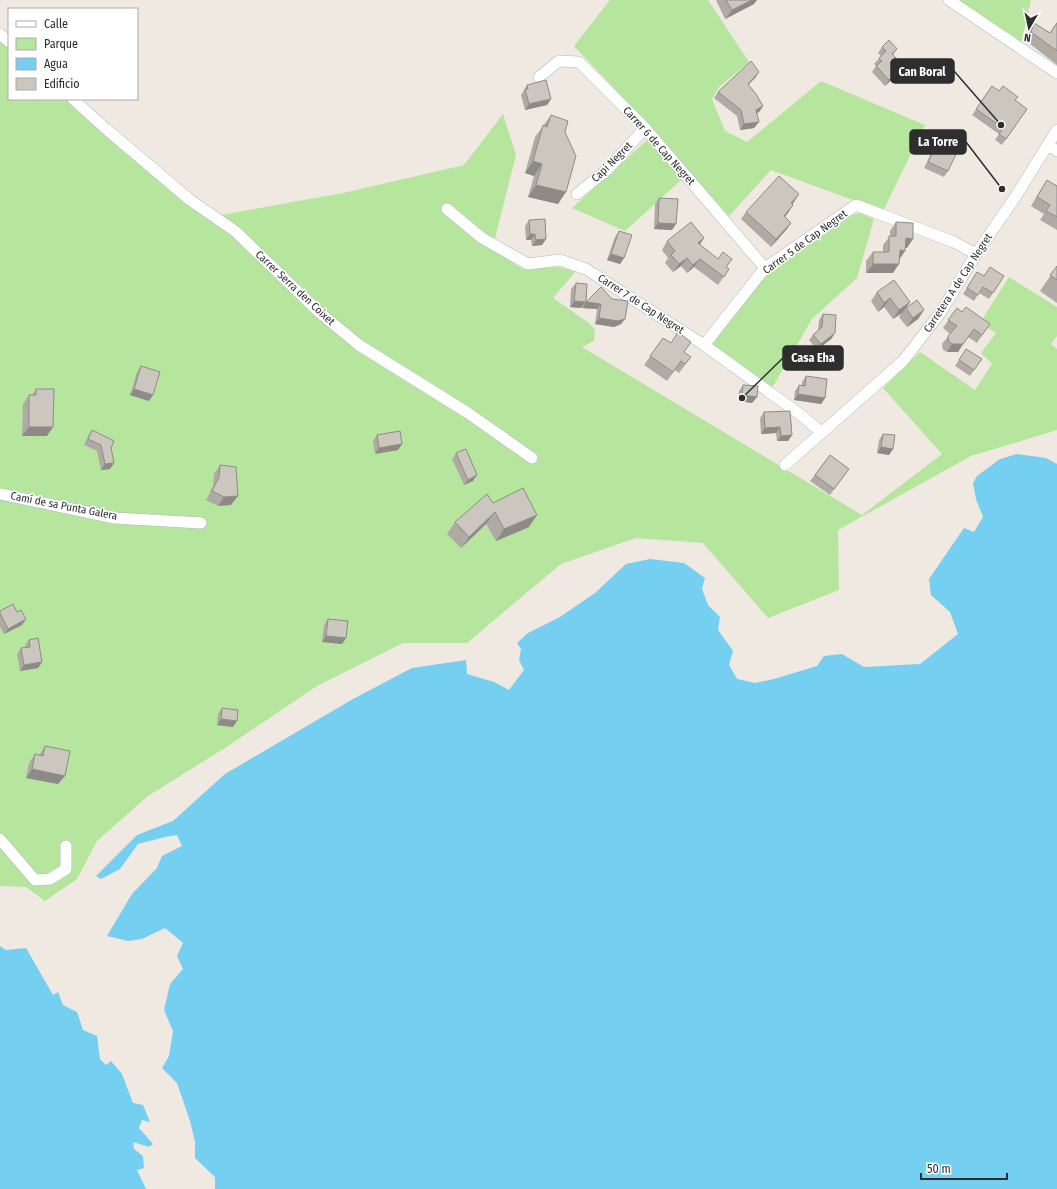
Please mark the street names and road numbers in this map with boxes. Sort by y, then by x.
street label: Carrer 6 de Cap Negret [620,104,698,188]
street label: Capi Negret [589,139,635,185]
street label: Carrer 5 de Cap Negret [760,207,850,277]
street label: Carretera A de Cap Negret [921,231,995,335]
street label: Carrer Serra den Coixet [253,248,338,328]
street label: Carrer 7 de Cap Negret [595,271,687,337]
street label: Camí de sa Punta Galera [10,489,118,523]

